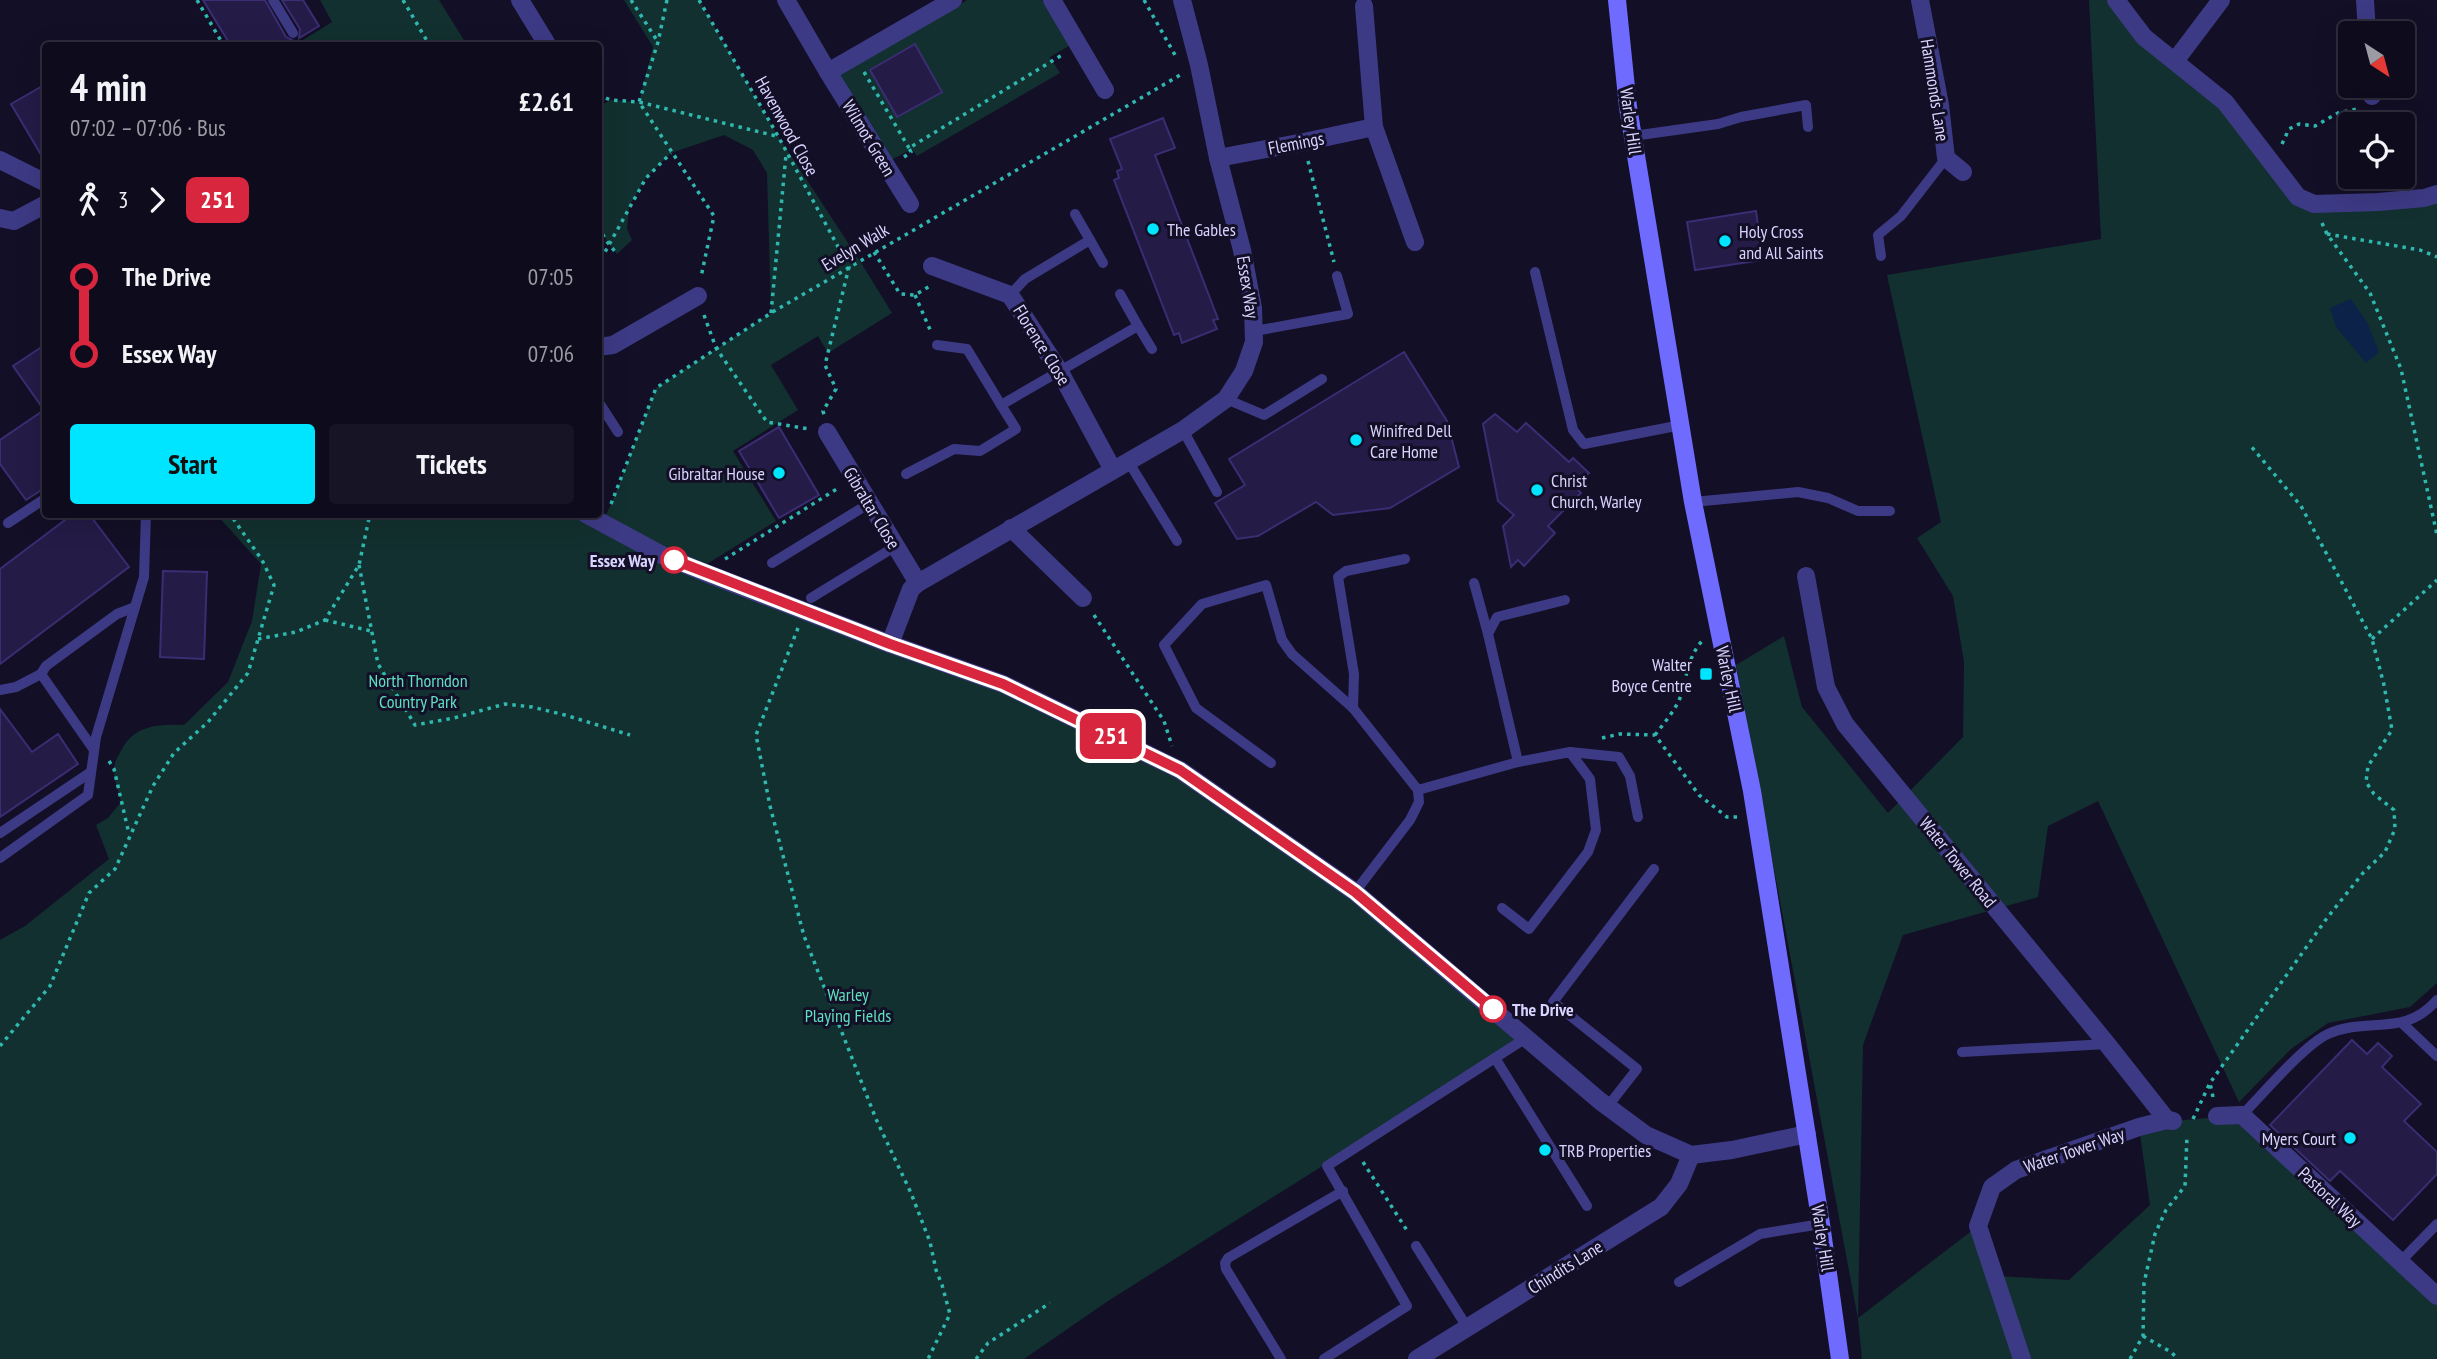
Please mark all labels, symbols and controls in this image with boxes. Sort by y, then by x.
north arrow [2338,21,2415,98]
map controls [2338,21,2415,189]
street label: Hammonds Lane [1916,37,1954,143]
text: 4 min [70,62,147,111]
street label: Havenwood Close [750,72,824,180]
text: £2.61 [519,85,574,118]
street label: Warley Hill [1615,86,1647,157]
street label: Wilmot Green [837,96,901,180]
button: locate [2338,112,2415,189]
text: 07:02 – 07:06 · Bus [70,113,226,142]
street label: Flemings [1266,126,1326,160]
icon: walk [70,181,108,219]
icon: forward [138,181,176,219]
text: 251 [200,184,235,215]
text: 3 [118,185,128,214]
street label: Evelyn Walk [817,218,893,276]
place label: The Gables [1167,218,1236,241]
place label: Holy Cross and All Saints [1739,220,1824,264]
marker: The Gables [1145,221,1161,237]
marker: Holy Cross and All Saints [1717,233,1733,249]
street label: Essex Way [1232,254,1264,320]
text: The Drive [122,260,211,293]
text: 07:05 [528,262,574,291]
street label: Florence Close [1008,300,1076,390]
text: Essex Way [122,337,216,370]
text: 07:06 [528,339,574,368]
place label: Winifred Dell Care Home [1370,419,1452,463]
button: Start [70,424,315,504]
button: Tickets [329,424,574,504]
marker: Winifred Dell Care Home [1348,432,1364,448]
place label: Gibraltar House [668,462,765,485]
street label: Gibraltar Close [839,463,905,553]
marker: Gibraltar House [771,465,787,481]
place label: Christ Church, Warley [1551,469,1642,513]
marker: Christ Church, Warley [1529,482,1545,498]
marker: Essex Way [661,547,687,573]
place label: Essex Way [590,549,656,572]
street label: Warley Hill [1711,644,1747,715]
place label: Walter Boyce Centre [1611,653,1692,697]
marker: Walter Boyce Centre [1698,666,1714,682]
park label: North Thorndon Country Park [368,669,468,713]
line badge: 251 [1071,713,1151,759]
text: 251 [1094,720,1128,751]
street label: Water Tower Road [1914,812,2002,912]
park label: Warley Playing Fields [805,983,891,1027]
marker: The Drive [1480,996,1506,1022]
place label: The Drive [1512,998,1574,1021]
street label: Water Tower Way [2021,1122,2128,1178]
place label: Myers Court [2262,1127,2336,1150]
marker: Myers Court [2342,1130,2358,1146]
place label: TRB Properties [1559,1139,1651,1162]
marker: TRB Properties [1537,1142,1553,1158]
street label: Pastoral Way [2293,1162,2367,1232]
street label: Warley Hill [1806,1203,1840,1274]
street label: Chindits Lane [1523,1235,1607,1299]

